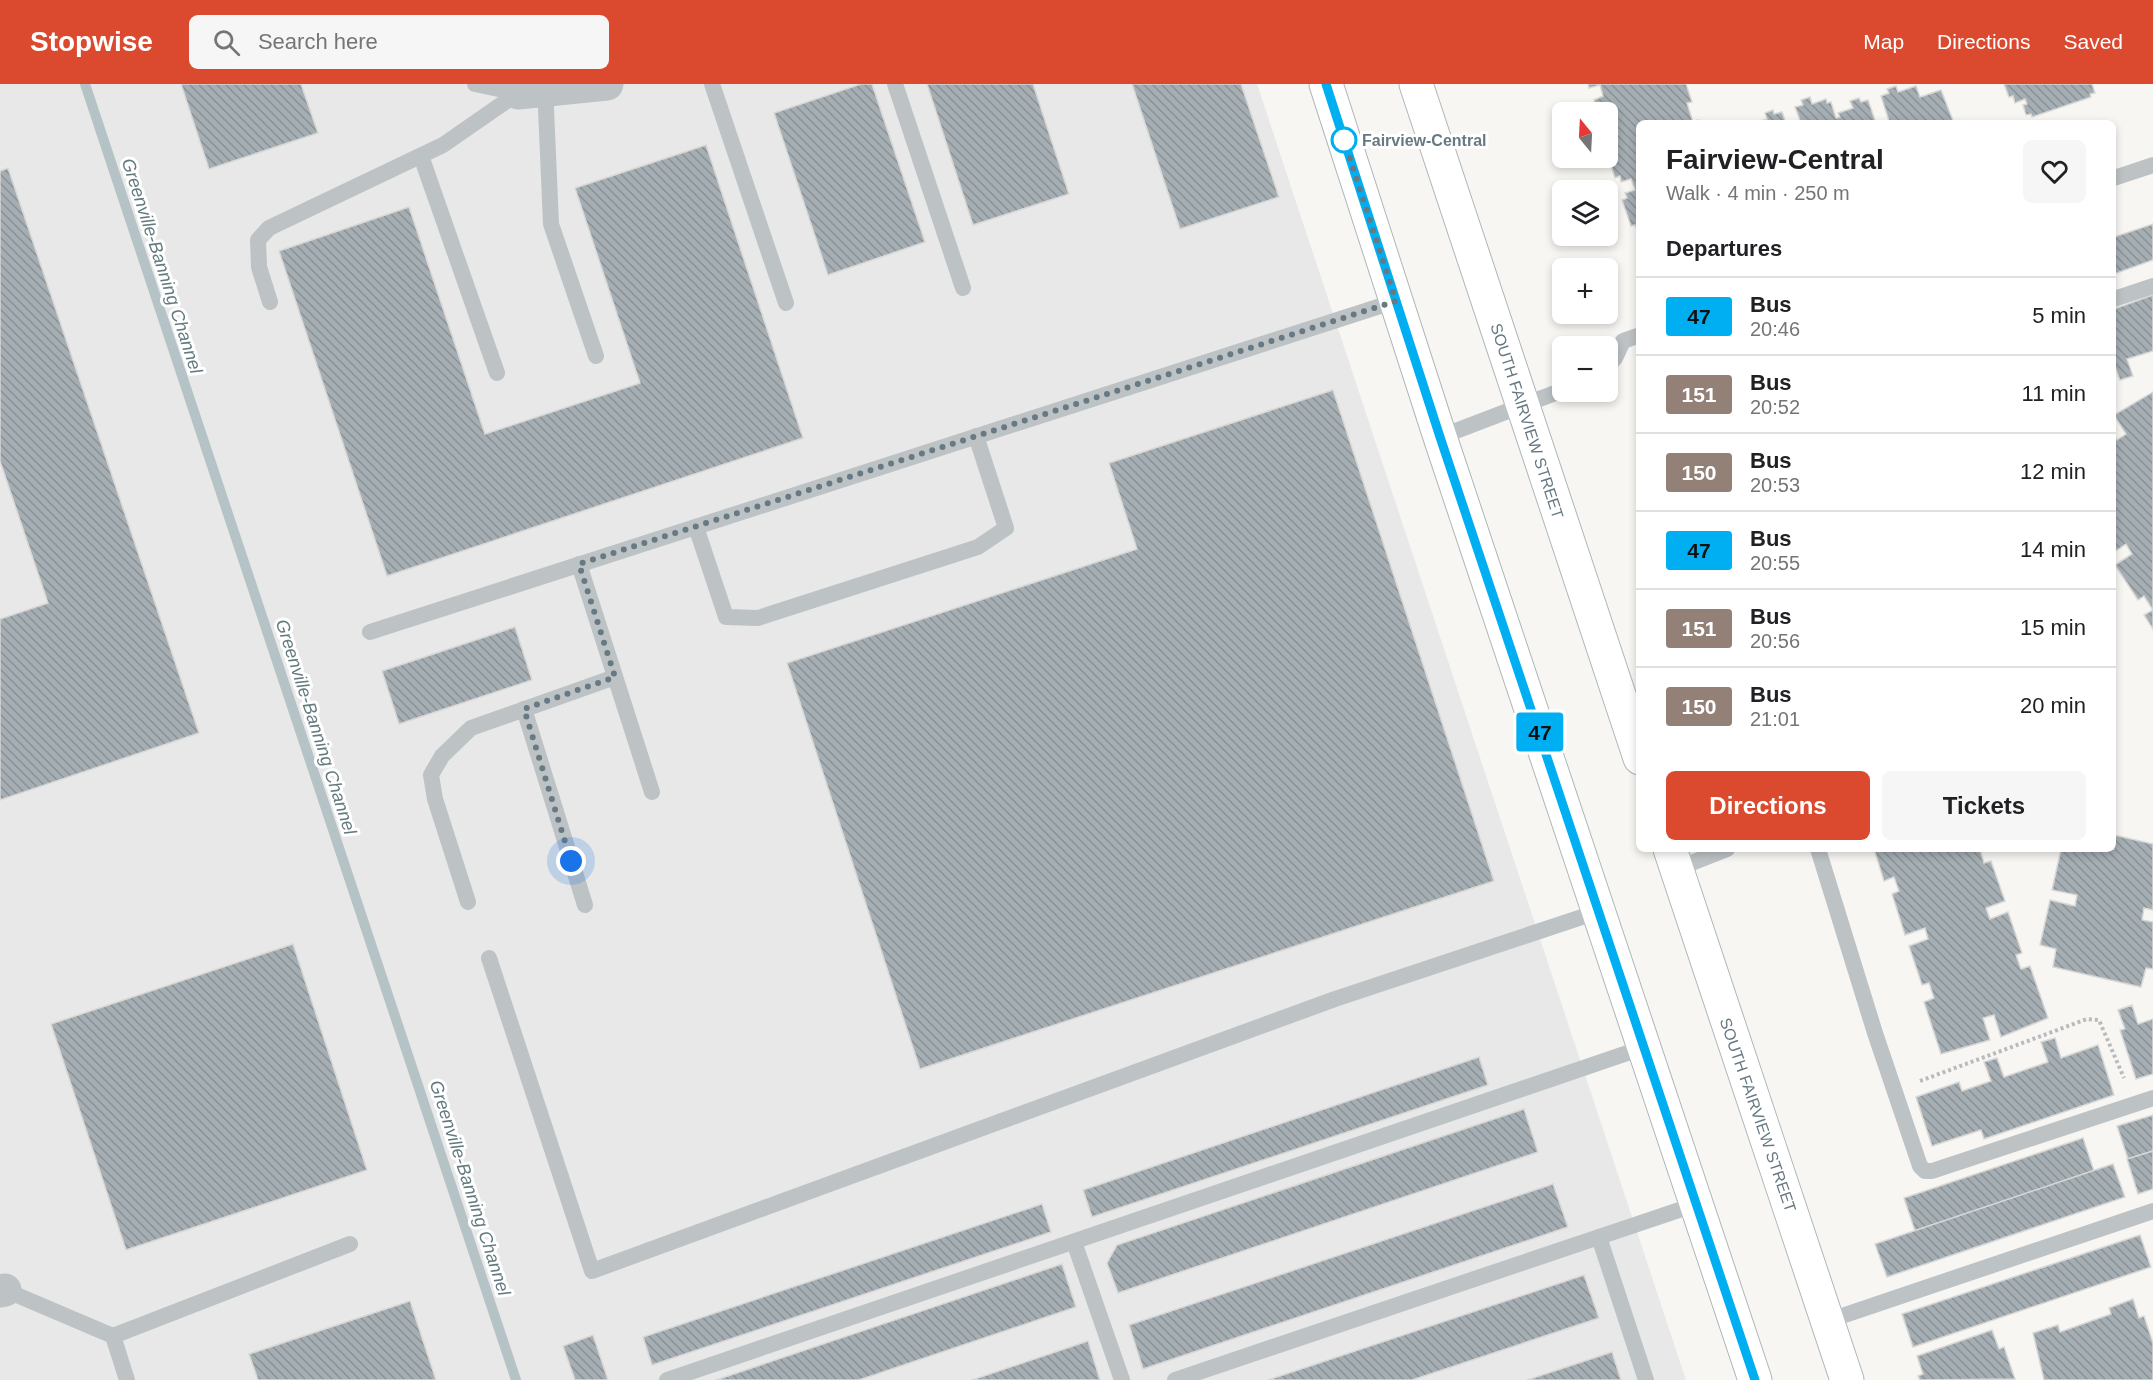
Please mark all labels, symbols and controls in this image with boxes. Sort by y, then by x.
search box [189,15,609,69]
text: Stopwise [30,26,153,57]
icon: search [210,26,243,59]
text: Search here [258,29,378,54]
text: Map [1863,30,1904,53]
text: Directions [1937,30,2030,53]
text: Saved [2063,30,2123,53]
north arrow [1552,102,1618,168]
map controls [1552,102,1618,402]
marker: Fairview-Central [1331,127,1357,153]
place label: Fairview-Central [1362,132,1486,149]
button: heart [2023,140,2086,203]
text: Fairview-Central [1666,144,1884,175]
water label: Greenville-Banning Channel [118,156,207,377]
button: layers [1552,180,1618,246]
text: Walk · 4 min · 250 m [1666,182,1850,204]
text: Departures [1666,236,1782,261]
button: + [1552,258,1618,324]
text: Bus [1750,292,1792,317]
text: 5 min [2032,303,2086,328]
text: 47 [1687,305,1711,328]
text: 20:46 [1750,318,1800,340]
street label: SOUTH FAIRVIEW STREET [1487,321,1567,521]
button: − [1552,336,1618,402]
text: Bus [1750,370,1792,395]
text: 11 min [2022,381,2086,406]
text: 151 [1681,383,1717,406]
text: 20:52 [1750,396,1800,418]
text: Bus [1750,448,1792,473]
text: 12 min [2020,459,2086,484]
text: 150 [1681,461,1717,484]
text: 20:53 [1750,474,1800,496]
text: Bus [1750,526,1792,551]
text: 14 min [2020,537,2086,562]
text: 47 [1687,539,1711,562]
text: 20:55 [1750,552,1800,574]
text: Bus [1750,604,1792,629]
text: 15 min [2020,615,2086,640]
water label: Greenville-Banning Channel [272,617,361,838]
text: 151 [1681,617,1717,640]
text: 20:56 [1750,630,1800,652]
text: Bus [1750,682,1792,707]
text: 20 min [2020,693,2086,718]
text: 150 [1681,695,1717,718]
text: 21:01 [1750,708,1800,730]
line badge: 47 [1513,712,1567,752]
text: 47 [1528,721,1552,744]
button: Directions [1666,771,1870,840]
button: Tickets [1882,771,2086,840]
your location [556,846,586,876]
street label: SOUTH FAIRVIEW STREET [1717,1016,1799,1215]
water label: Greenville-Banning Channel [426,1078,515,1299]

